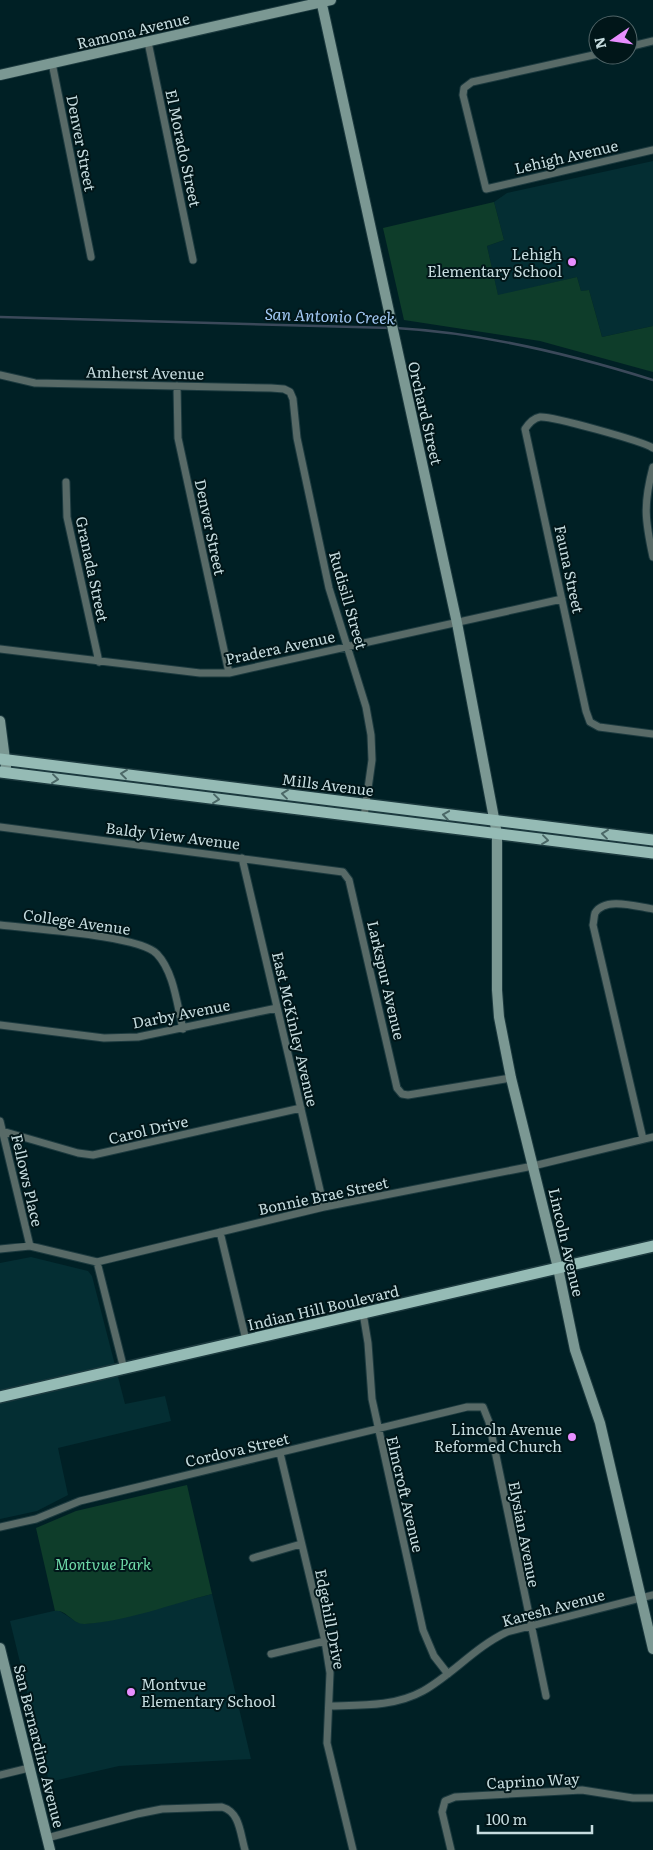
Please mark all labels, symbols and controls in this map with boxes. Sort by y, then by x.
street label: Ramona Avenue [74,6,192,54]
north arrow [588,15,638,65]
text: N [588,35,610,51]
street label: El Morado Street [160,87,208,209]
street label: Denver Street [61,93,103,193]
street label: Lehigh Avenue [512,133,620,179]
place label: Lehigh Elementary School [427,242,562,282]
marker: Lehigh Elementary School [566,256,578,268]
water label: San Antonio Creek [264,301,396,329]
street label: Amherst Avenue [86,359,205,385]
street label: Orchard Street [403,359,449,467]
street label: Denver Street [190,477,232,577]
street label: Granada Street [71,514,115,624]
street label: Fauna Street [549,523,591,615]
street label: Rudisill Street [324,548,374,652]
street label: Pradera Avenue [223,624,337,670]
street label: Mills Avenue [281,767,375,801]
one-way arrow [119,769,127,780]
one-way arrow [51,773,59,784]
one-way arrow [281,789,289,800]
one-way arrow [212,793,220,803]
one-way arrow [442,810,451,820]
street label: Baldy View Avenue [104,815,242,855]
one-way arrow [600,829,608,840]
one-way arrow [542,834,550,845]
street label: College Avenue [22,902,132,940]
street label: Larkspur Avenue [362,918,412,1042]
street label: East McKinley Avenue [267,949,325,1109]
street label: Darby Avenue [130,992,232,1034]
street label: Carol Drive [106,1109,190,1149]
street label: Fellows Place [6,1131,50,1229]
street label: Bonnie Brae Street [256,1170,390,1220]
street label: Lincoln Avenue [543,1185,591,1299]
street label: Indian Hill Boulevard [245,1278,401,1336]
place label: Lincoln Avenue Reformed Church [434,1417,562,1457]
street label: Cordova Street [183,1426,291,1472]
marker: Lincoln Avenue Reformed Church [566,1431,578,1443]
street label: Elmcroft Avenue [381,1434,431,1555]
street label: Elysian Avenue [503,1479,547,1589]
park label: Montvue Park [55,1552,152,1575]
street label: Edgehill Drive [310,1567,352,1671]
street label: Karesh Avenue [499,1582,607,1632]
street label: San Bernardino Avenue [9,1662,71,1830]
place label: Montvue Elementary School [141,1672,276,1712]
marker: Montvue Elementary School [125,1686,137,1698]
street label: Caprino Way [486,1766,580,1794]
scale bar [478,1802,592,1834]
text: 100 m [486,1807,527,1830]

